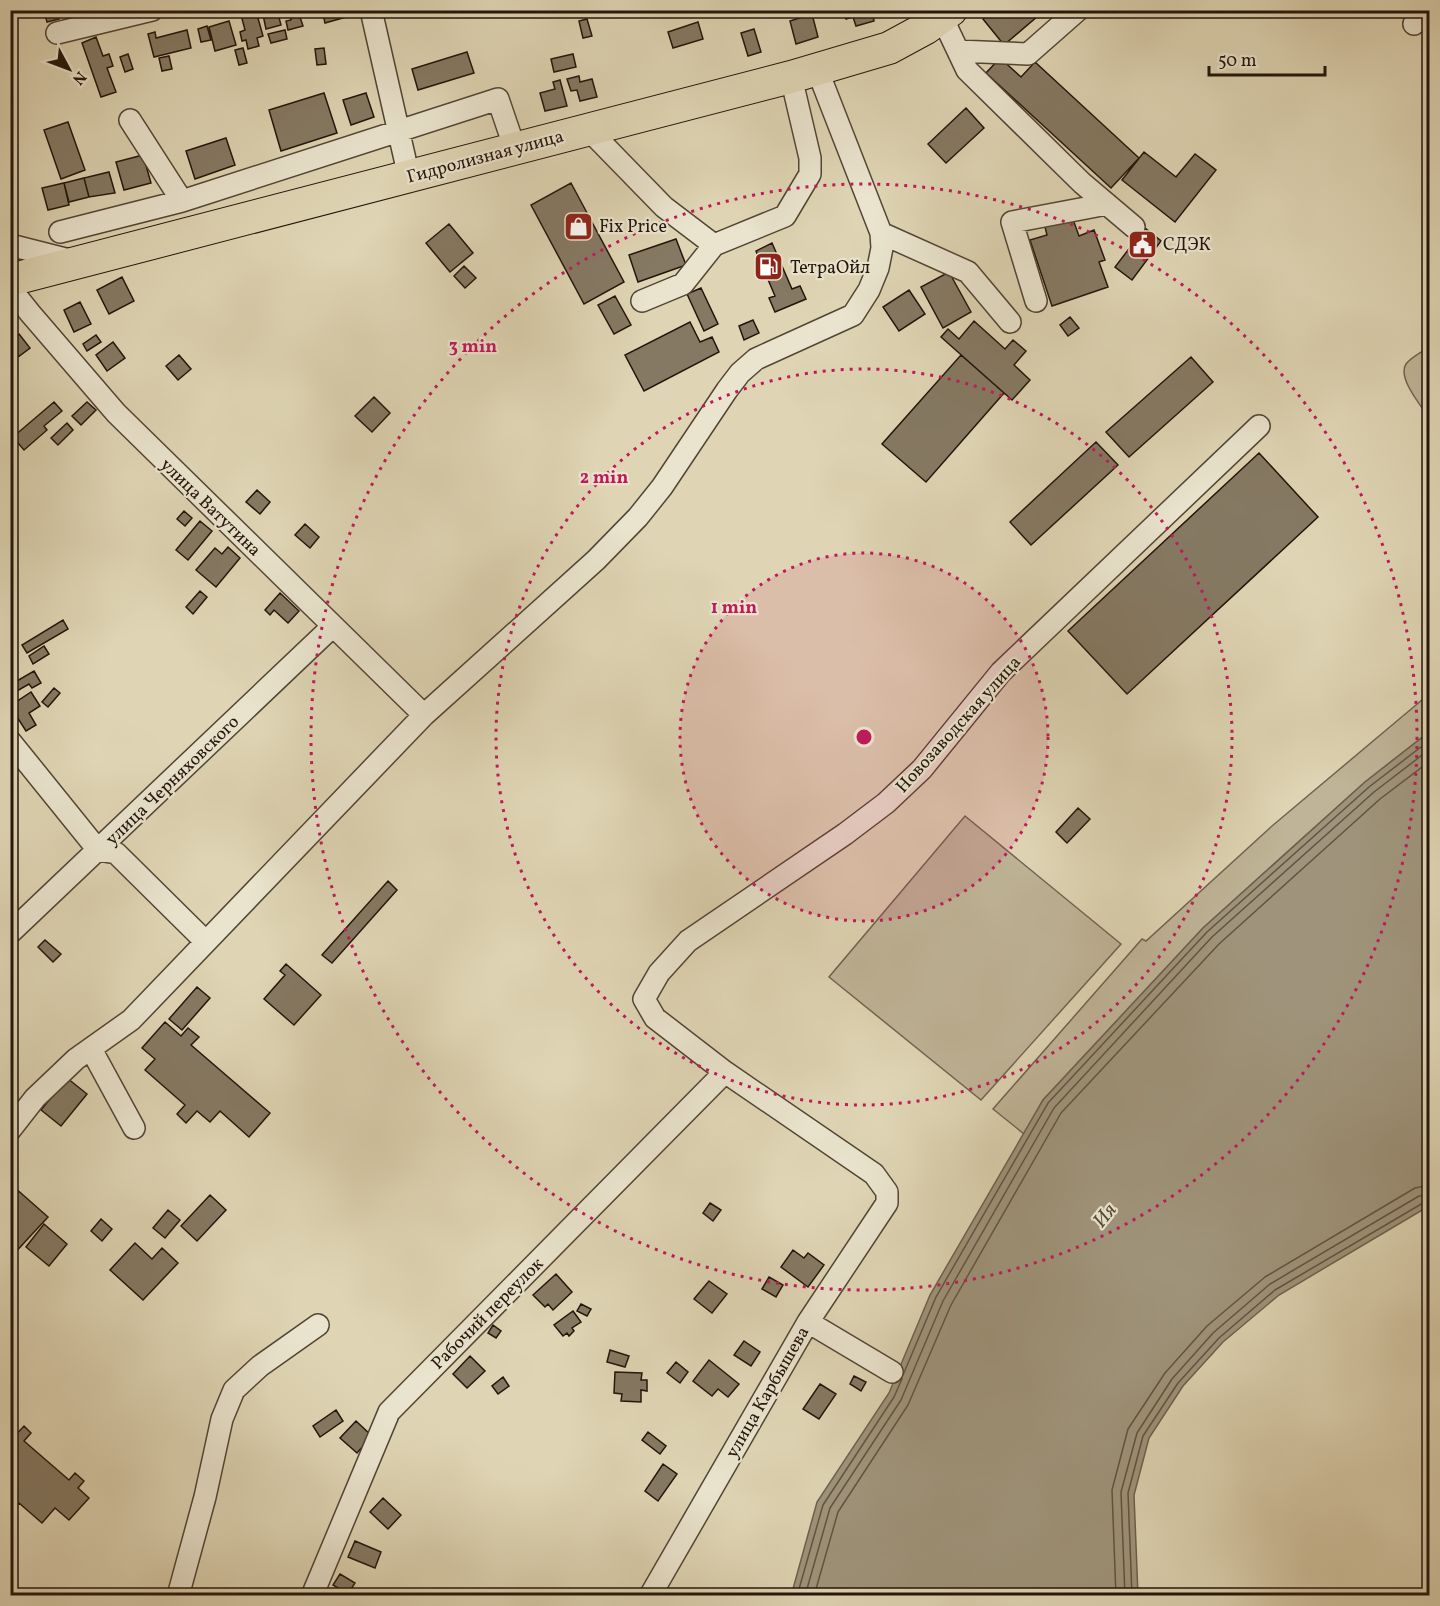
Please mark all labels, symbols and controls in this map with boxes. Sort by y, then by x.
north arrow [39,39,99,99]
scale bar [1209,39,1324,77]
text: 50 m [1218,49,1257,74]
text: N [66,66,91,89]
street label: Гидролизная улица [404,124,567,190]
shop icon: Fix Price [562,210,594,242]
place label: Fix Price [599,215,667,240]
public building icon: СДЭК [1126,228,1158,260]
place label: СДЭК [1163,233,1211,258]
fuel station icon: ТетраОйл [753,251,785,283]
place label: ТетраОйл [790,256,870,281]
text: 3 min [449,335,497,360]
street label: улица Ватутина [154,453,266,563]
text: 2 min [580,466,628,491]
text: 1 min [711,596,757,621]
street label: Новозаводская улица [891,651,1028,799]
street label: улица Черняховского [101,710,246,852]
centre of rings [854,727,874,747]
water label: Ия [1087,1198,1124,1235]
street label: Рабочий переулок [426,1252,550,1376]
street label: улица Карбышева [720,1322,816,1463]

